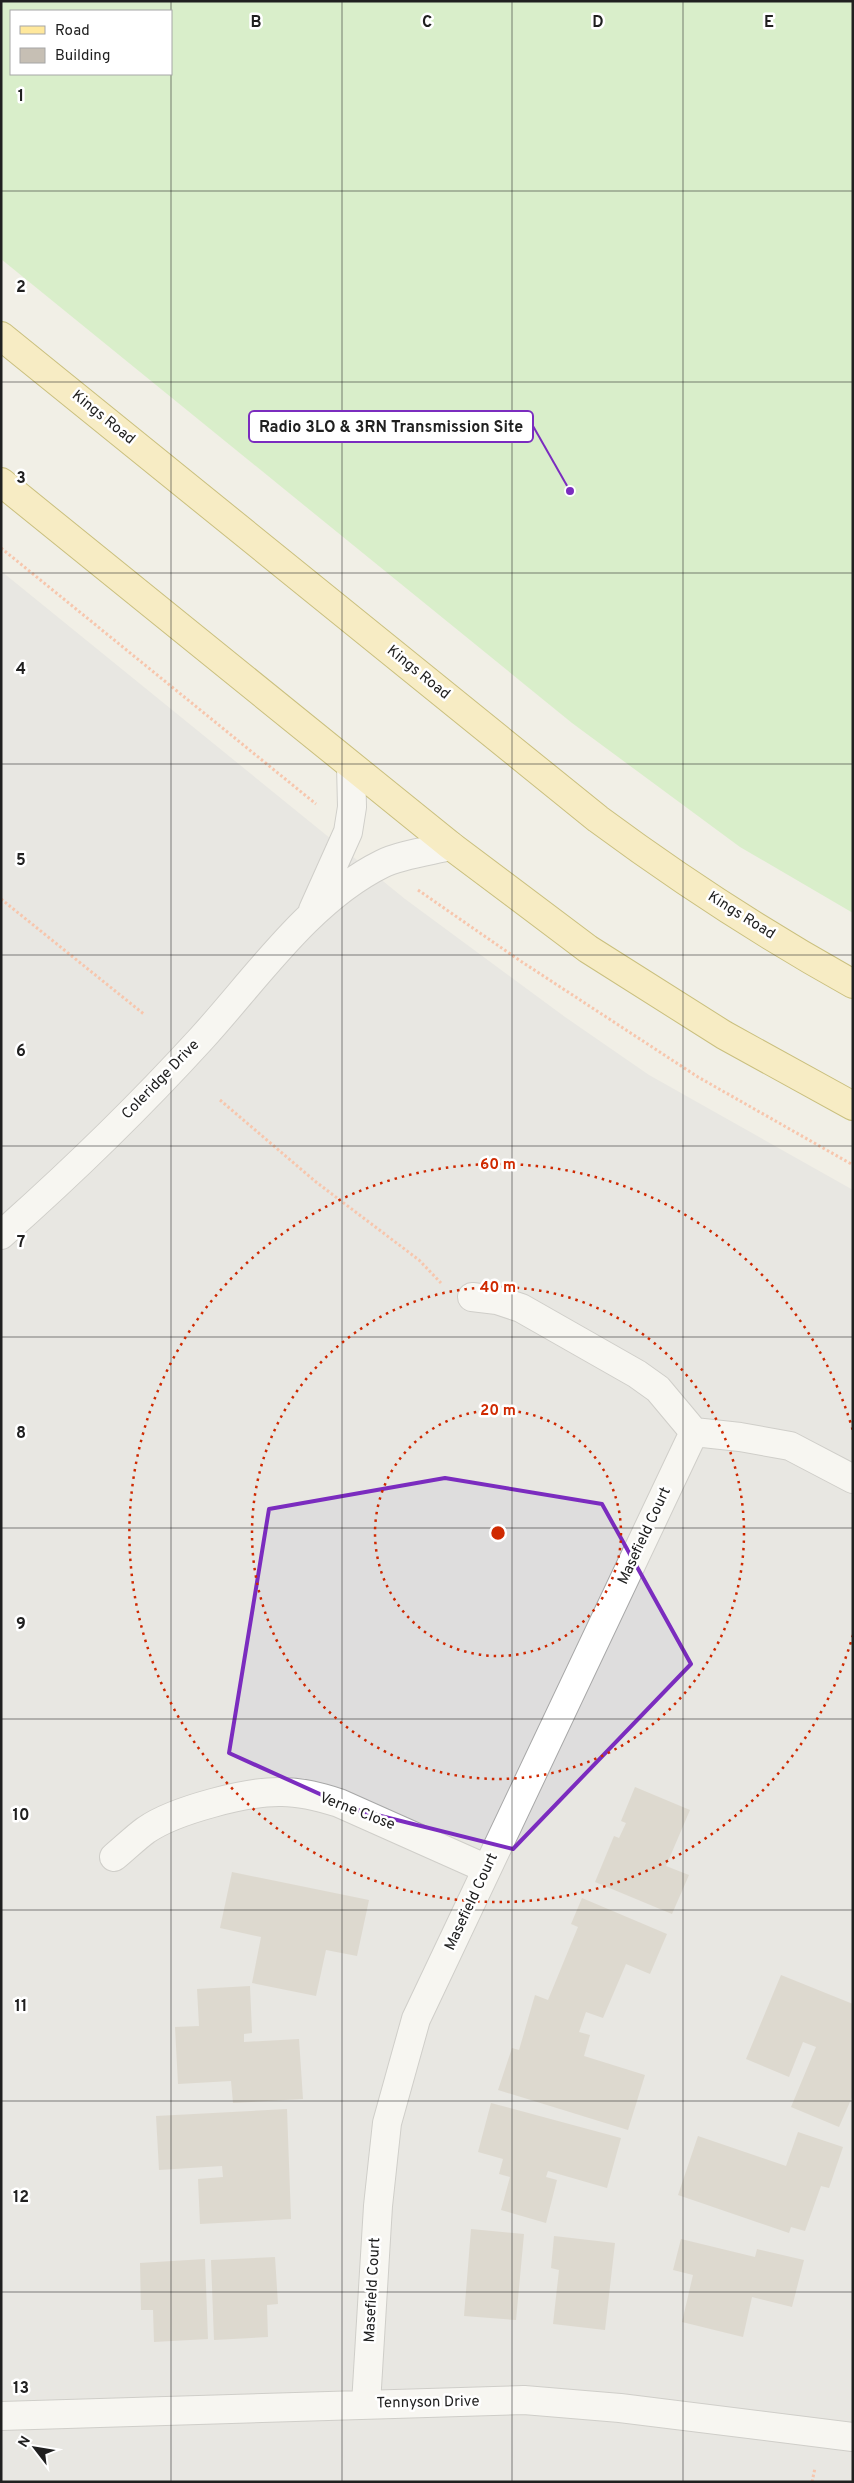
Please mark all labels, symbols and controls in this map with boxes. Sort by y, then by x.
legend [10,10,172,75]
text: B [250,13,262,33]
text: C [422,13,432,33]
text: D [592,13,604,33]
text: E [764,13,774,33]
text: Road [55,22,90,41]
text: Building [55,47,110,66]
text: 1 [18,87,24,107]
text: 2 [16,278,26,298]
street label: Kings Road [67,387,139,449]
callout: Radio 3LO & 3RN Transmission Site [249,411,533,442]
text: Radio 3LO & 3RN Transmission Site [259,418,523,438]
text: 3 [16,469,26,489]
street label: Kings Road [382,642,454,704]
text: 4 [16,660,26,680]
text: 5 [16,851,26,871]
street label: Kings Road [704,888,778,944]
street label: Coleridge Drive [118,1036,204,1124]
text: 6 [16,1042,26,1062]
text: 60 m [480,1156,516,1175]
text: 7 [17,1233,25,1253]
text: 40 m [480,1279,516,1298]
text: 20 m [480,1402,516,1421]
text: 8 [16,1424,26,1444]
street label: Masefield Court [614,1484,676,1588]
centre of rings [489,1524,507,1542]
text: 9 [16,1615,26,1635]
street label: Verne Close [317,1789,397,1835]
text: 10 [13,1806,29,1826]
street label: Masefield Court [441,1850,503,1954]
text: 11 [15,1997,27,2017]
text: 12 [13,2188,29,2208]
street label: Masefield Court [361,2237,385,2343]
text: 13 [13,2379,29,2399]
street label: Tennyson Drive [376,2393,480,2413]
north arrow [10,2423,60,2473]
text: N [15,2433,35,2451]

